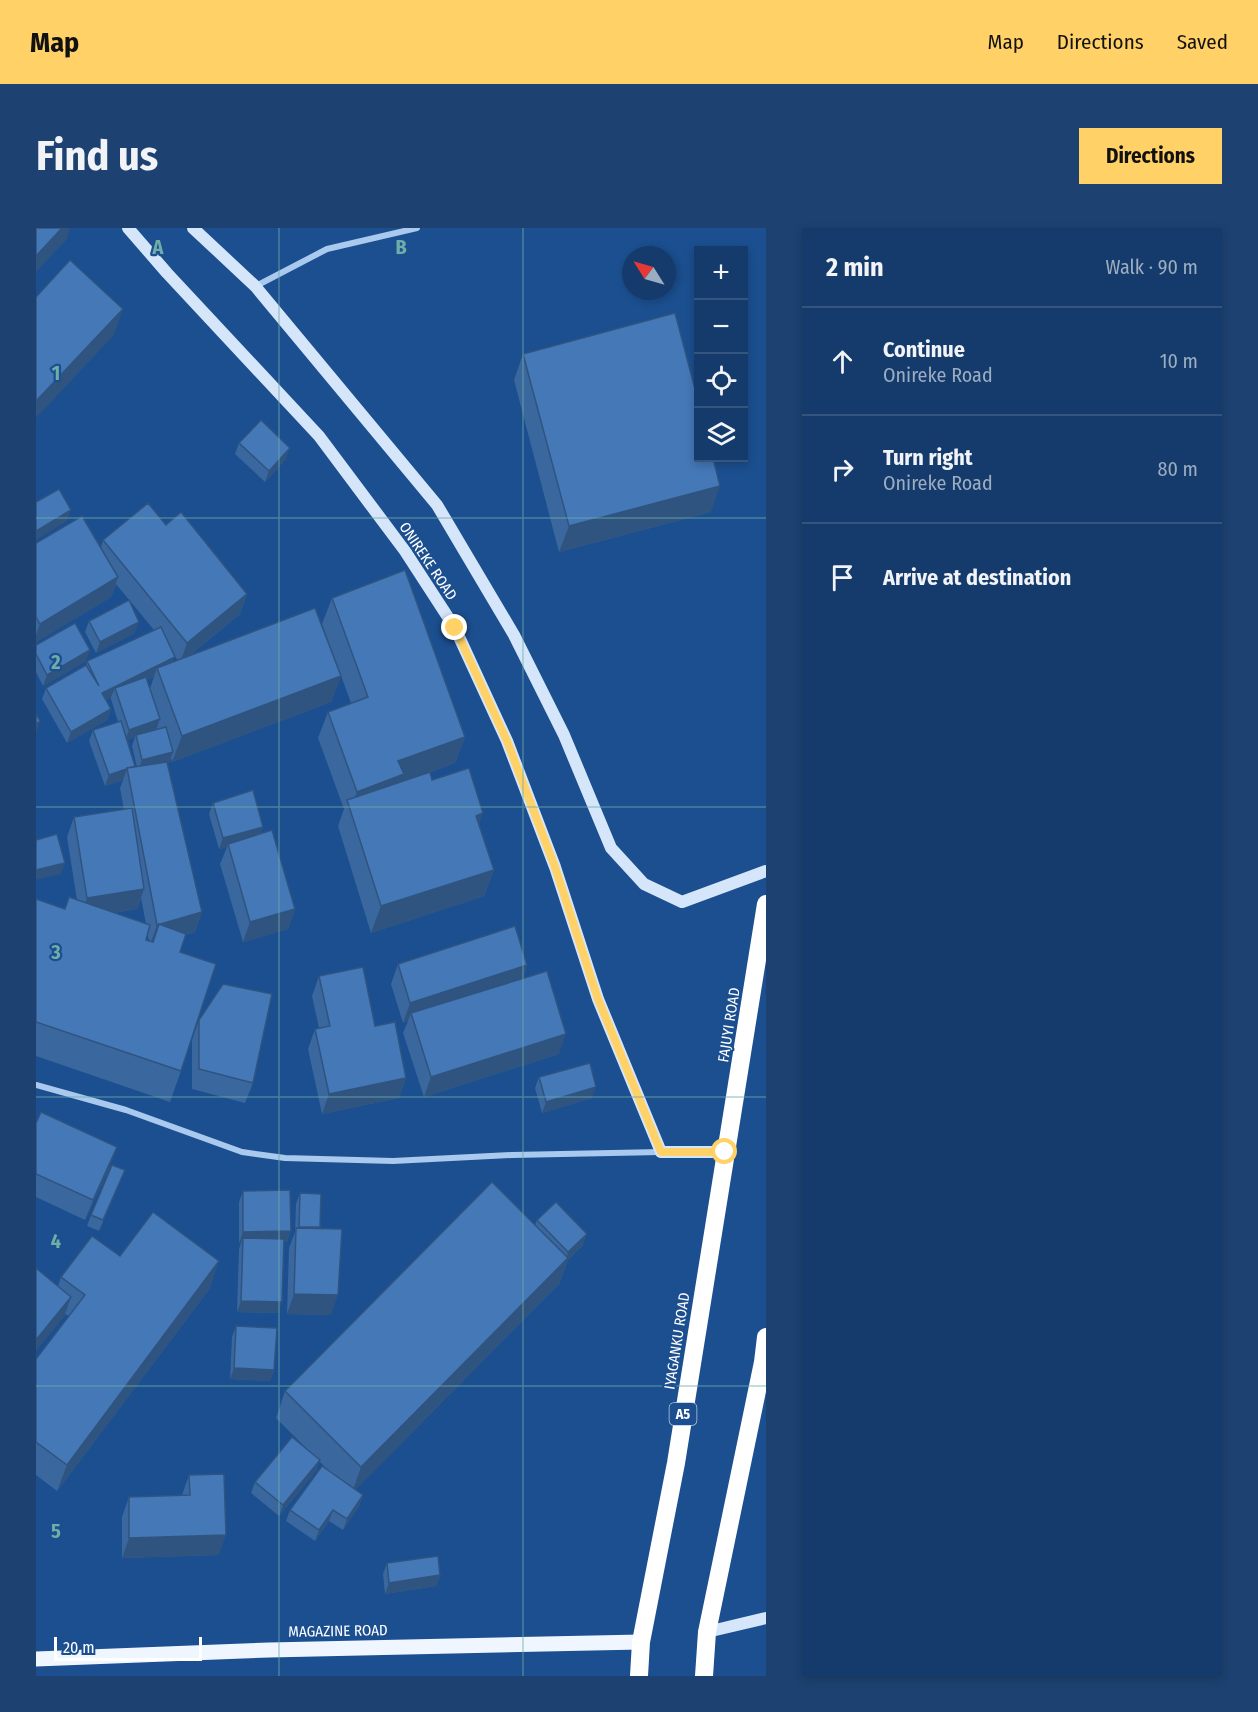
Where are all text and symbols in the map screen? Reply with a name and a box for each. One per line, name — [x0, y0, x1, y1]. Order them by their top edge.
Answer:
text: Map — [30, 26, 79, 59]
text: Map — [987, 29, 1024, 55]
text: Directions — [1057, 29, 1144, 55]
text: Saved — [1177, 29, 1228, 55]
button: Directions — [1079, 128, 1222, 184]
text: Find us — [36, 131, 158, 181]
text: A — [152, 235, 165, 259]
text: B — [395, 235, 407, 259]
north arrow — [622, 246, 676, 300]
map controls — [694, 246, 748, 462]
button: + — [694, 246, 748, 300]
text: 2 min — [826, 252, 884, 283]
text: Walk · 90 m — [1106, 255, 1198, 279]
button: − — [694, 300, 748, 354]
text: Continue — [883, 336, 965, 363]
icon: ahead — [826, 345, 859, 378]
text: 10 m — [1160, 349, 1198, 373]
button: locate — [694, 354, 748, 408]
text: 1 — [52, 361, 60, 385]
text: Onireke Road — [883, 363, 993, 387]
button: layers — [694, 408, 748, 462]
text: Turn right — [883, 444, 972, 471]
icon: right — [826, 453, 859, 486]
text: 80 m — [1158, 457, 1198, 481]
text: Onireke Road — [883, 471, 993, 495]
street label: ONIREKE ROAD — [395, 519, 461, 603]
icon: arrive — [826, 561, 859, 594]
text: Arrive at destination — [883, 564, 1071, 591]
route end — [441, 614, 467, 640]
text: 2 — [50, 650, 61, 674]
text: 3 — [50, 940, 61, 964]
street label: FAJUYI ROAD — [714, 986, 744, 1064]
route start — [711, 1138, 737, 1164]
text: 4 — [51, 1229, 61, 1253]
street label: IYAGANKU ROAD — [660, 1291, 694, 1391]
road number: A5 — [670, 1403, 696, 1425]
text: 5 — [51, 1519, 61, 1543]
street label: MAGAZINE ROAD — [288, 1621, 388, 1641]
scale bar — [54, 1634, 202, 1662]
text: 20 m — [63, 1638, 94, 1657]

